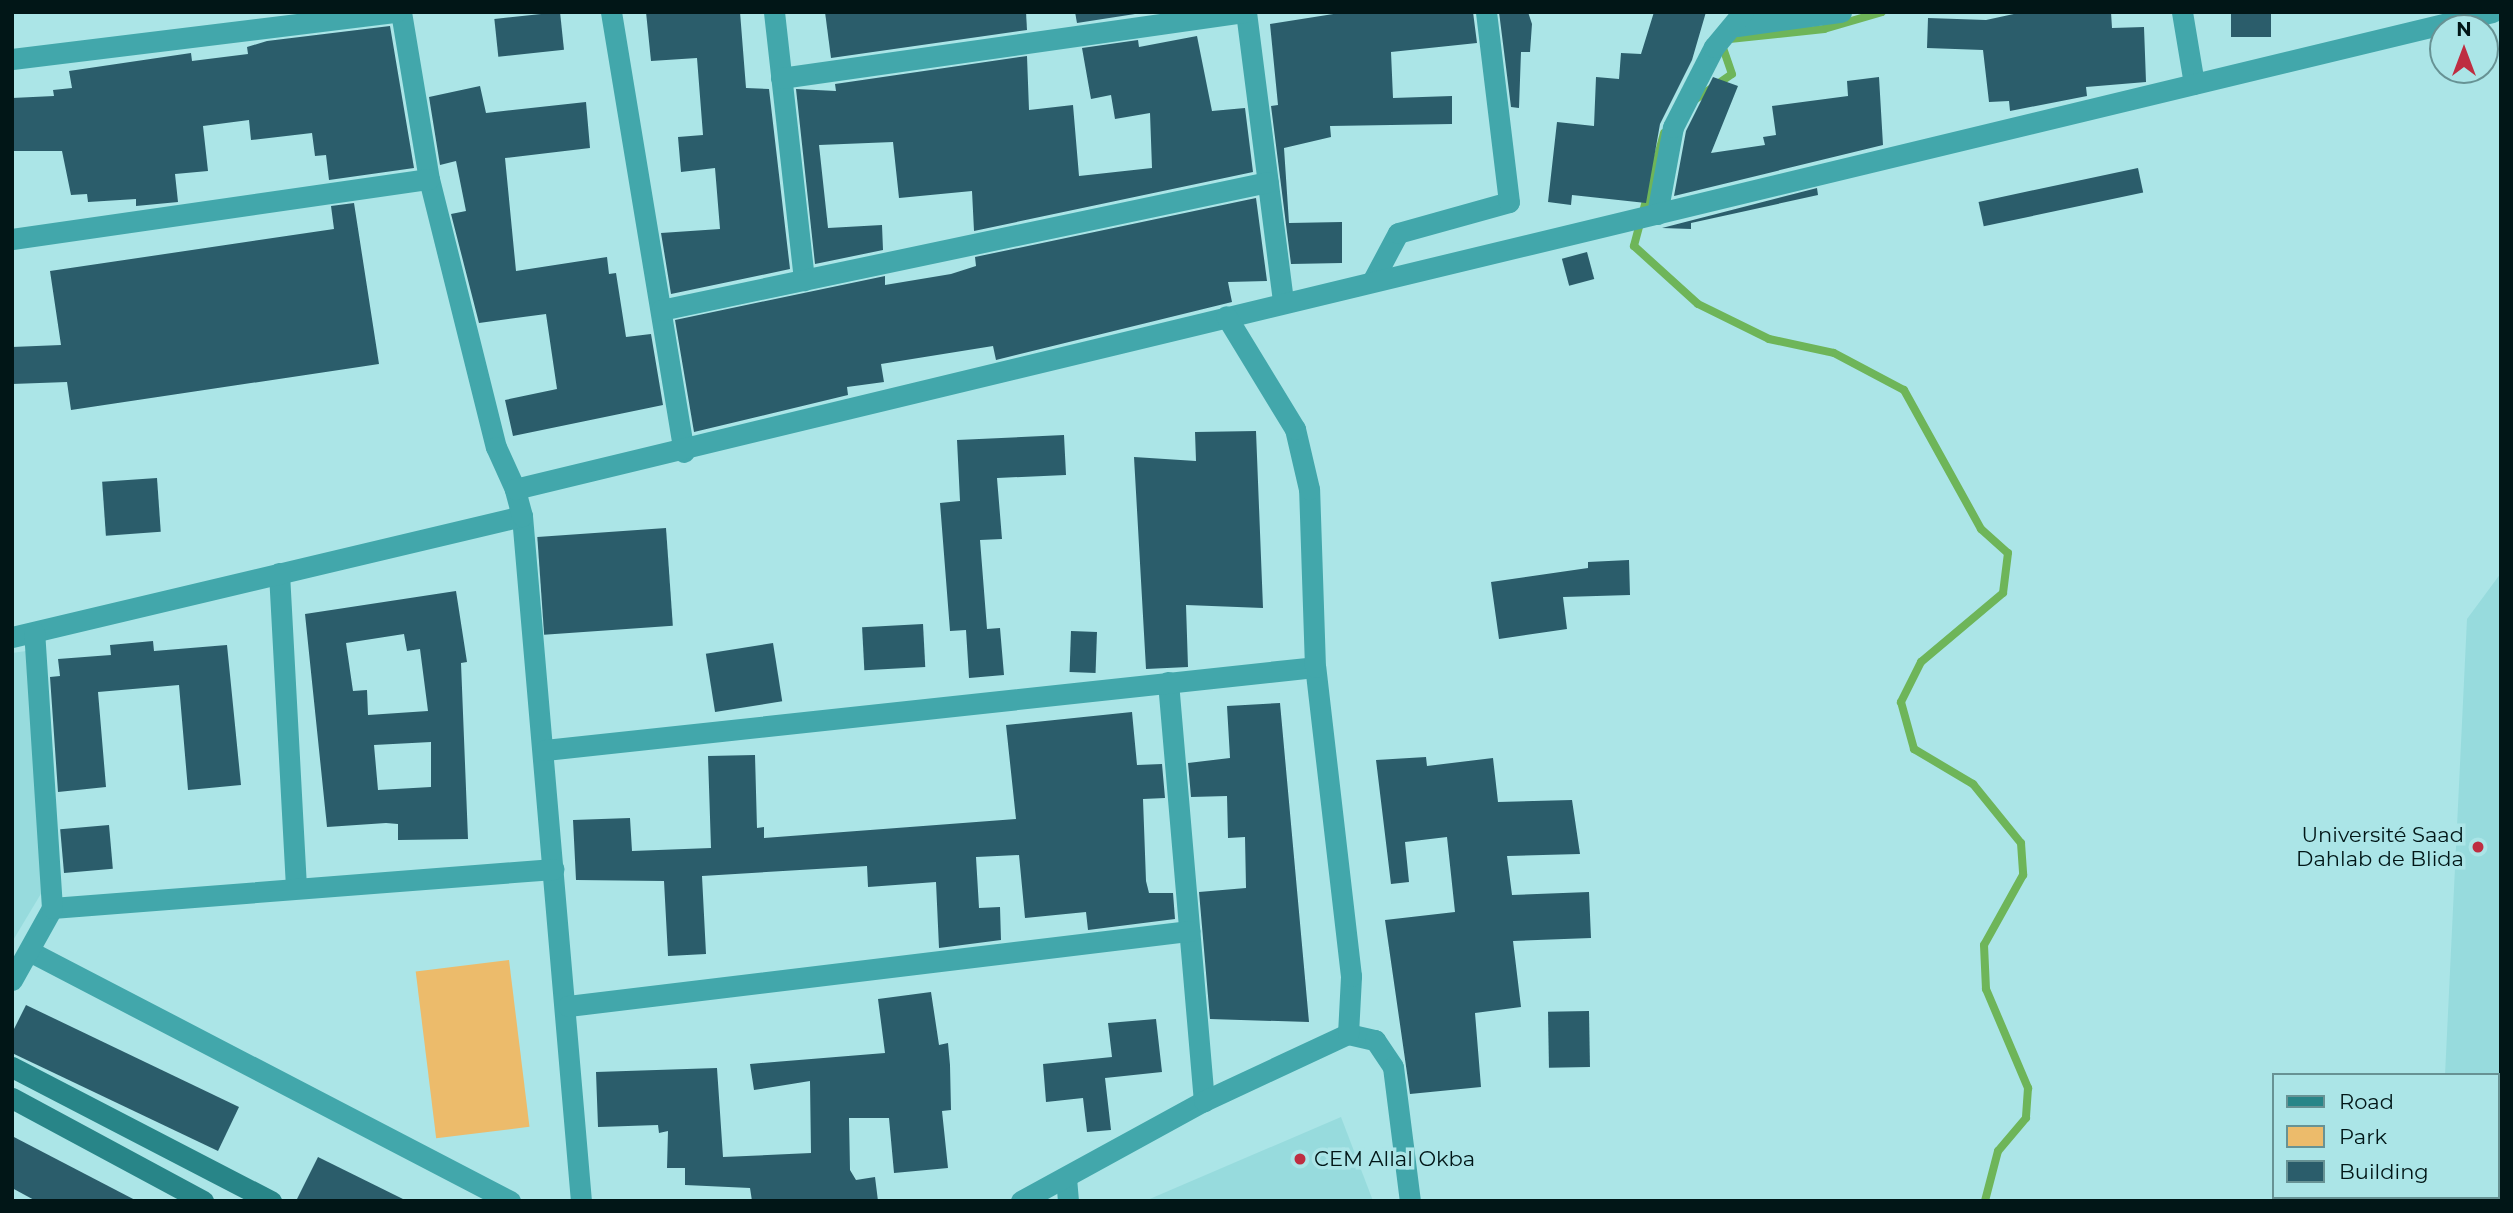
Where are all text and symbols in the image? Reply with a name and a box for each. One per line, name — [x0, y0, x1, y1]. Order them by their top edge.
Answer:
north arrow — [2429, 14, 2499, 84]
text: N — [2456, 18, 2472, 41]
place label: Université Saad Dahlab de Blida — [2296, 822, 2464, 872]
marker: Université Saad Dahlab de Blida — [2470, 839, 2486, 855]
legend — [2272, 1073, 2499, 1199]
text: Road — [2339, 1089, 2394, 1114]
text: Park — [2339, 1124, 2387, 1149]
place label: CEM Allal Okba — [1314, 1146, 1475, 1172]
marker: CEM Allal Okba — [1292, 1151, 1308, 1167]
text: Building — [2339, 1159, 2429, 1184]

